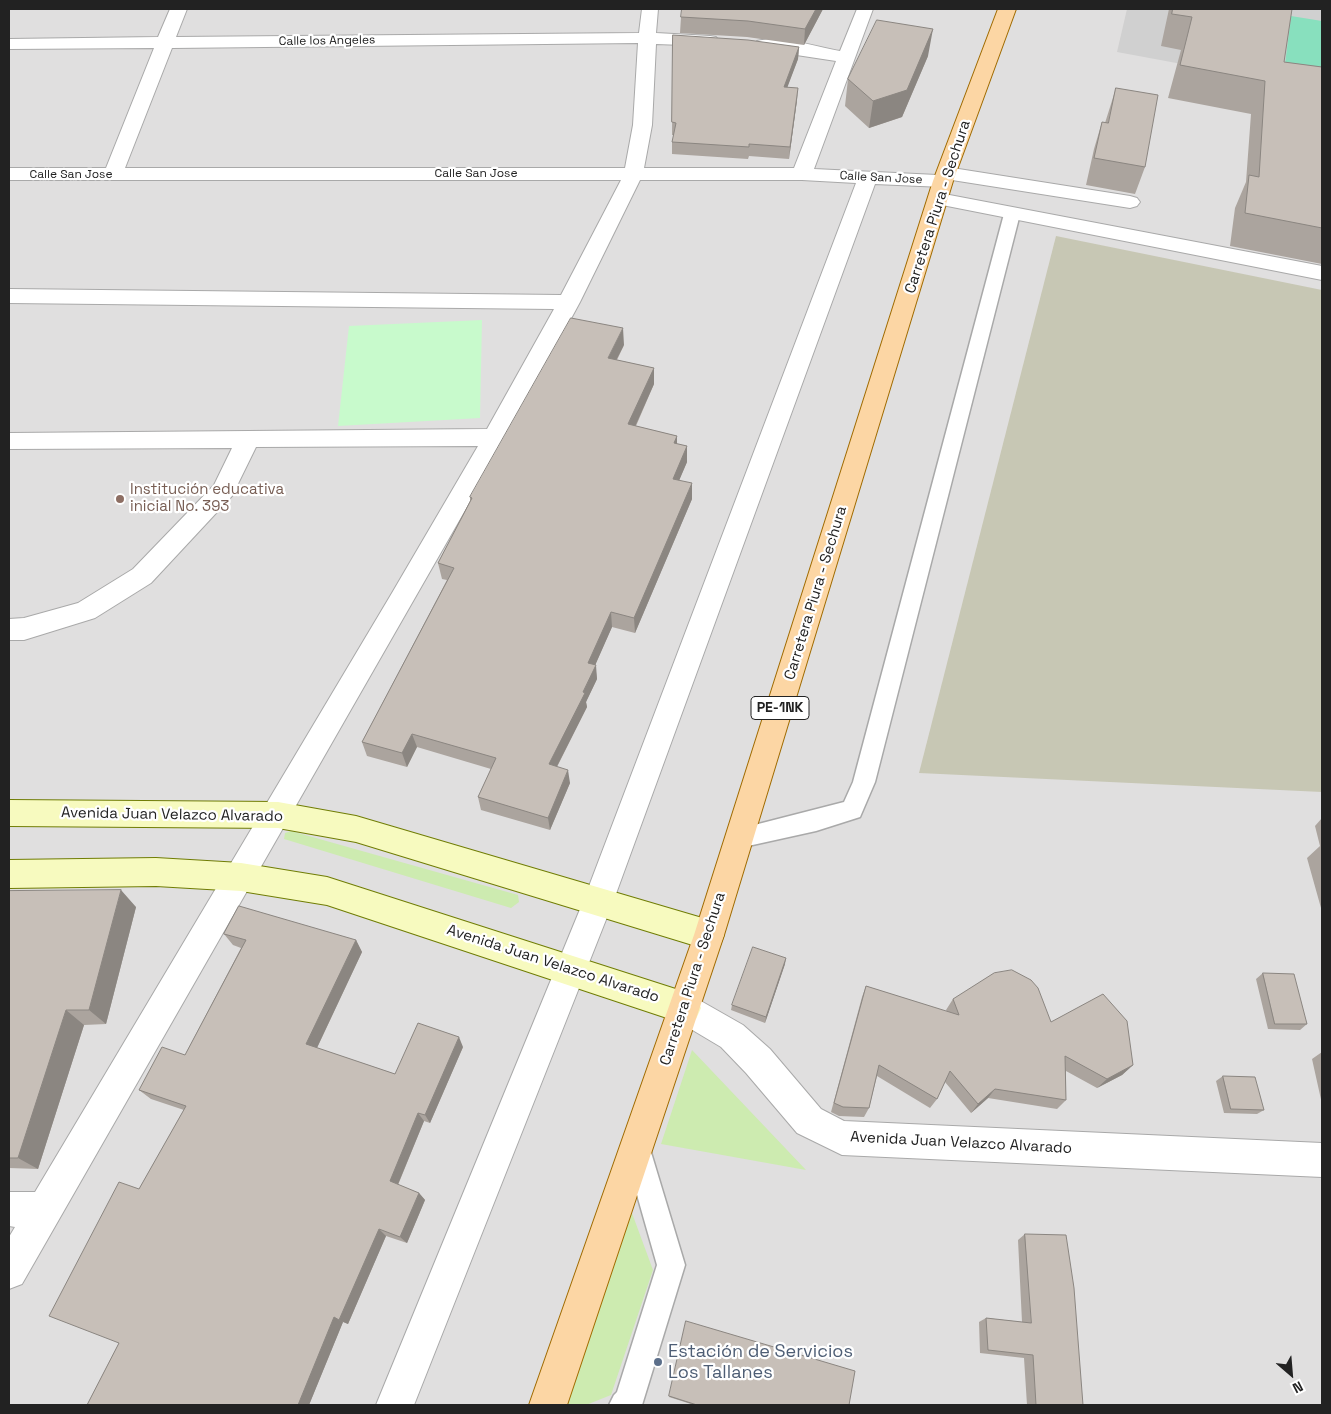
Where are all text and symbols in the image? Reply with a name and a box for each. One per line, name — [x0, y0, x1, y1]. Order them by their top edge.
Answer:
street label: Calle los Angeles — [279, 33, 375, 49]
street label: Carretera Piura - Sechura — [901, 118, 975, 296]
street label: Calle San Jose — [434, 167, 518, 181]
street label: Calle San Jose — [29, 168, 113, 182]
street label: Calle San Jose — [839, 169, 923, 187]
place label: Institución educativa inicial No. 393 — [130, 481, 284, 516]
marker: Institución educativa inicial No. 393 — [114, 493, 126, 505]
street label: Carretera Piura - Sechura — [781, 504, 851, 682]
road number: PE-1NK — [751, 696, 809, 720]
street label: Avenida Juan Velazco Alvarado — [61, 804, 283, 826]
street label: Carretera Piura - Sechura — [656, 890, 730, 1068]
street label: Avenida Juan Velazco Alvarado — [445, 921, 661, 1007]
street label: Avenida Juan Velazco Alvarado — [850, 1128, 1072, 1158]
place label: Estación de Servicios Los Tallanes — [668, 1341, 853, 1384]
north arrow — [1266, 1349, 1316, 1399]
marker: Estación de Servicios Los Tallanes — [652, 1356, 664, 1368]
text: N — [1290, 1377, 1306, 1398]

